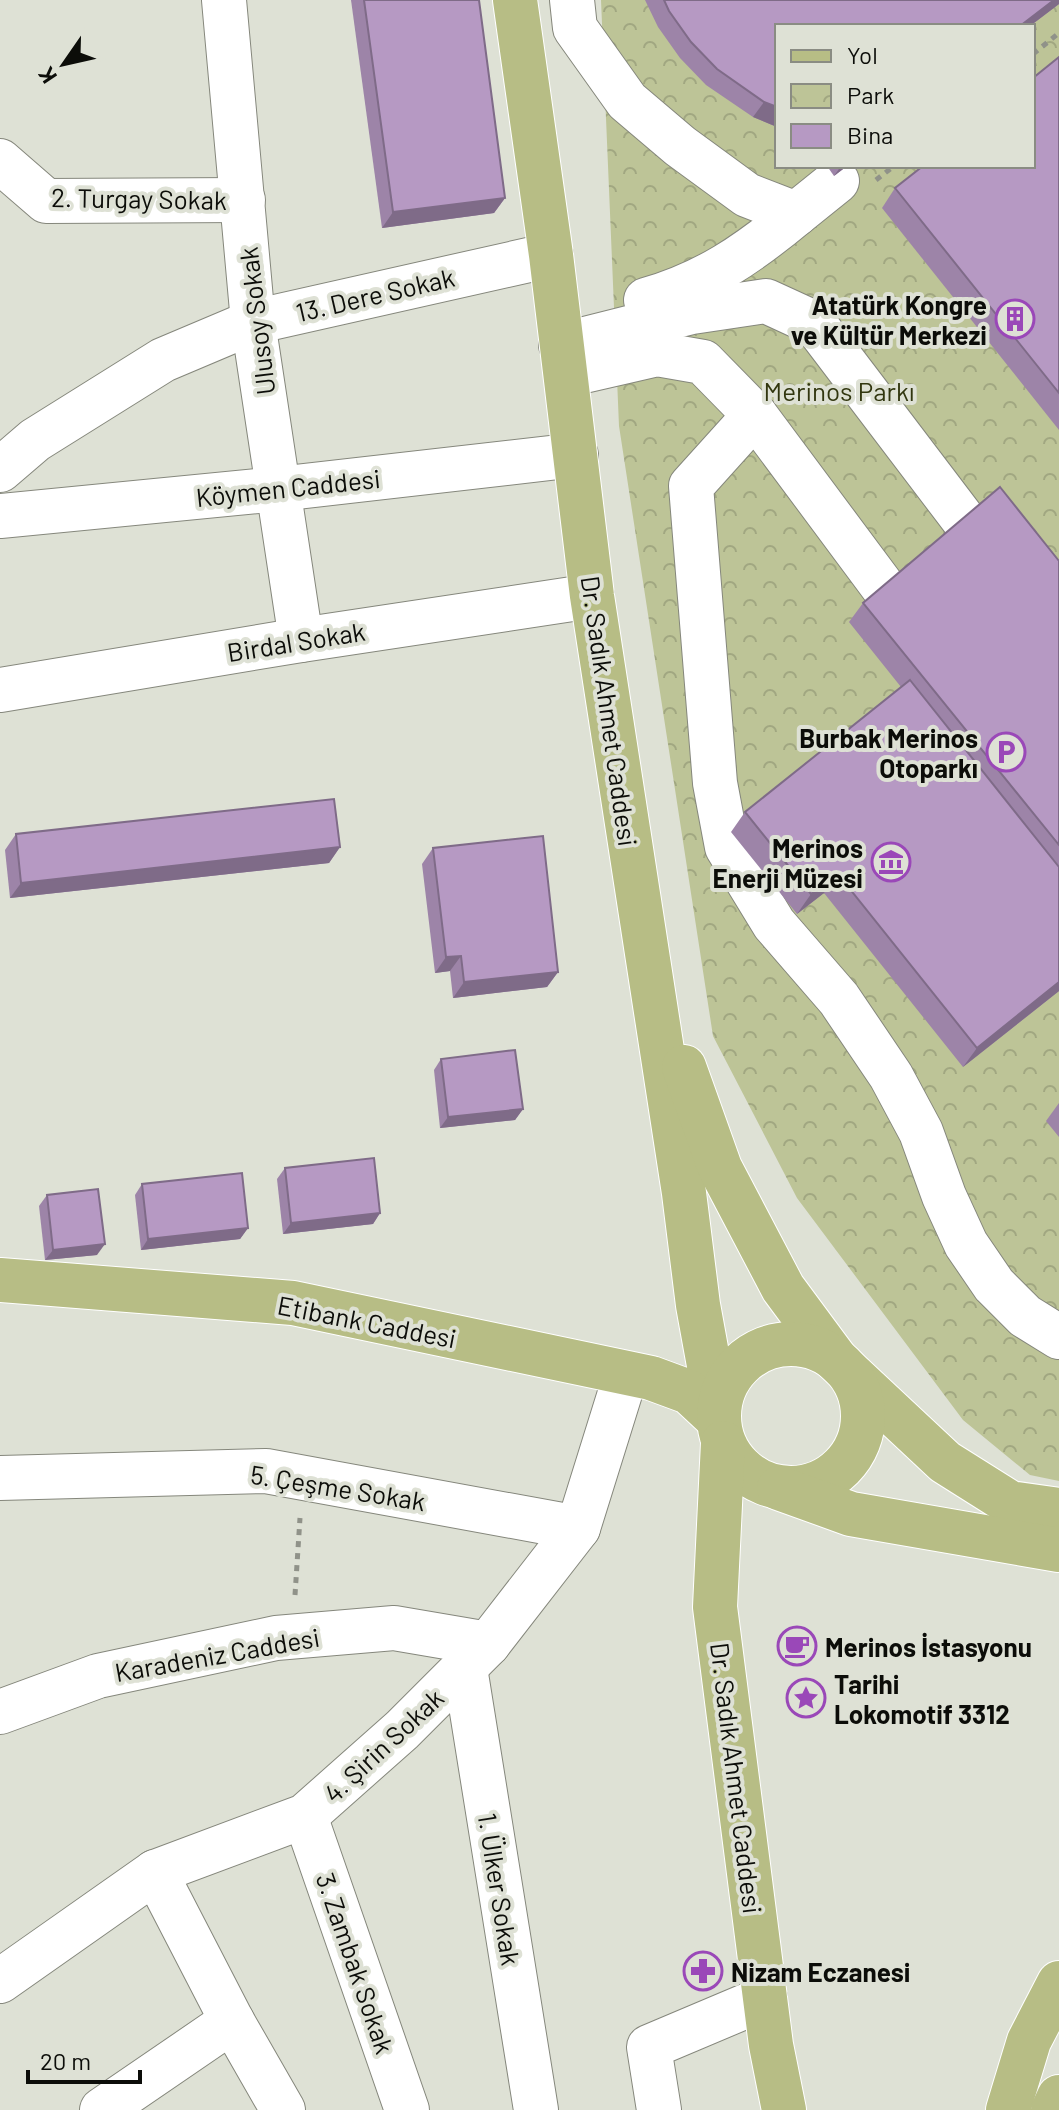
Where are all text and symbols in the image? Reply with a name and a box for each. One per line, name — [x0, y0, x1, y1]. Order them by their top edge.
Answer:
north arrow — [24, 24, 104, 104]
legend — [775, 24, 1035, 168]
text: Yol — [847, 40, 878, 69]
text: K — [32, 63, 61, 89]
text: Park — [847, 80, 894, 109]
text: Bina — [847, 120, 893, 149]
street label: 2. Turgay Sokak — [51, 181, 227, 215]
street label: Ulusoy Sokak — [232, 245, 280, 397]
street label: 13. Dere Sokak — [293, 261, 457, 327]
place label: Atatürk Kongre ve Kültür Merkezi — [791, 289, 987, 350]
building icon: Atatürk Kongre ve Kültür Merkezi — [994, 298, 1036, 340]
park label: Merinos Parkı — [764, 375, 914, 406]
street label: Köymen Caddesi — [194, 462, 382, 512]
street label: Dr. Sadık Ahmet Caddesi — [576, 574, 644, 848]
street label: Birdal Sokak — [225, 615, 367, 667]
place label: Burbak Merinos Otoparkı — [799, 722, 978, 783]
parking icon: Burbak Merinos Otoparkı — [985, 731, 1027, 773]
place label: Merinos Enerji Müzesi — [713, 832, 863, 893]
museum icon: Merinos Enerji Müzesi — [870, 841, 912, 883]
street label: Etibank Caddesi — [275, 1288, 459, 1354]
street label: 5. Çeşme Sokak — [248, 1458, 428, 1516]
street label: Karadeniz Caddesi — [112, 1621, 322, 1687]
cafe icon: Merinos İstasyonu — [776, 1625, 818, 1667]
place label: Merinos İstasyonu — [825, 1631, 1032, 1662]
street label: Dr. Sadık Ahmet Caddesi — [705, 1641, 769, 1915]
place label: Tarihi Lokomotif 3312 — [834, 1668, 1010, 1729]
place icon: Tarihi Lokomotif 3312 — [785, 1677, 827, 1719]
street label: 4. Şirin Sokak — [317, 1682, 449, 1808]
street label: 1. Ülker Sokak — [473, 1811, 527, 1967]
street label: 3. Zambak Sokak — [311, 1869, 401, 2057]
pharmacy icon: Nizam Eczanesi — [682, 1950, 724, 1992]
place label: Nizam Eczanesi — [731, 1956, 910, 1987]
scale bar — [28, 2034, 140, 2084]
text: 20 m — [40, 2046, 91, 2075]

